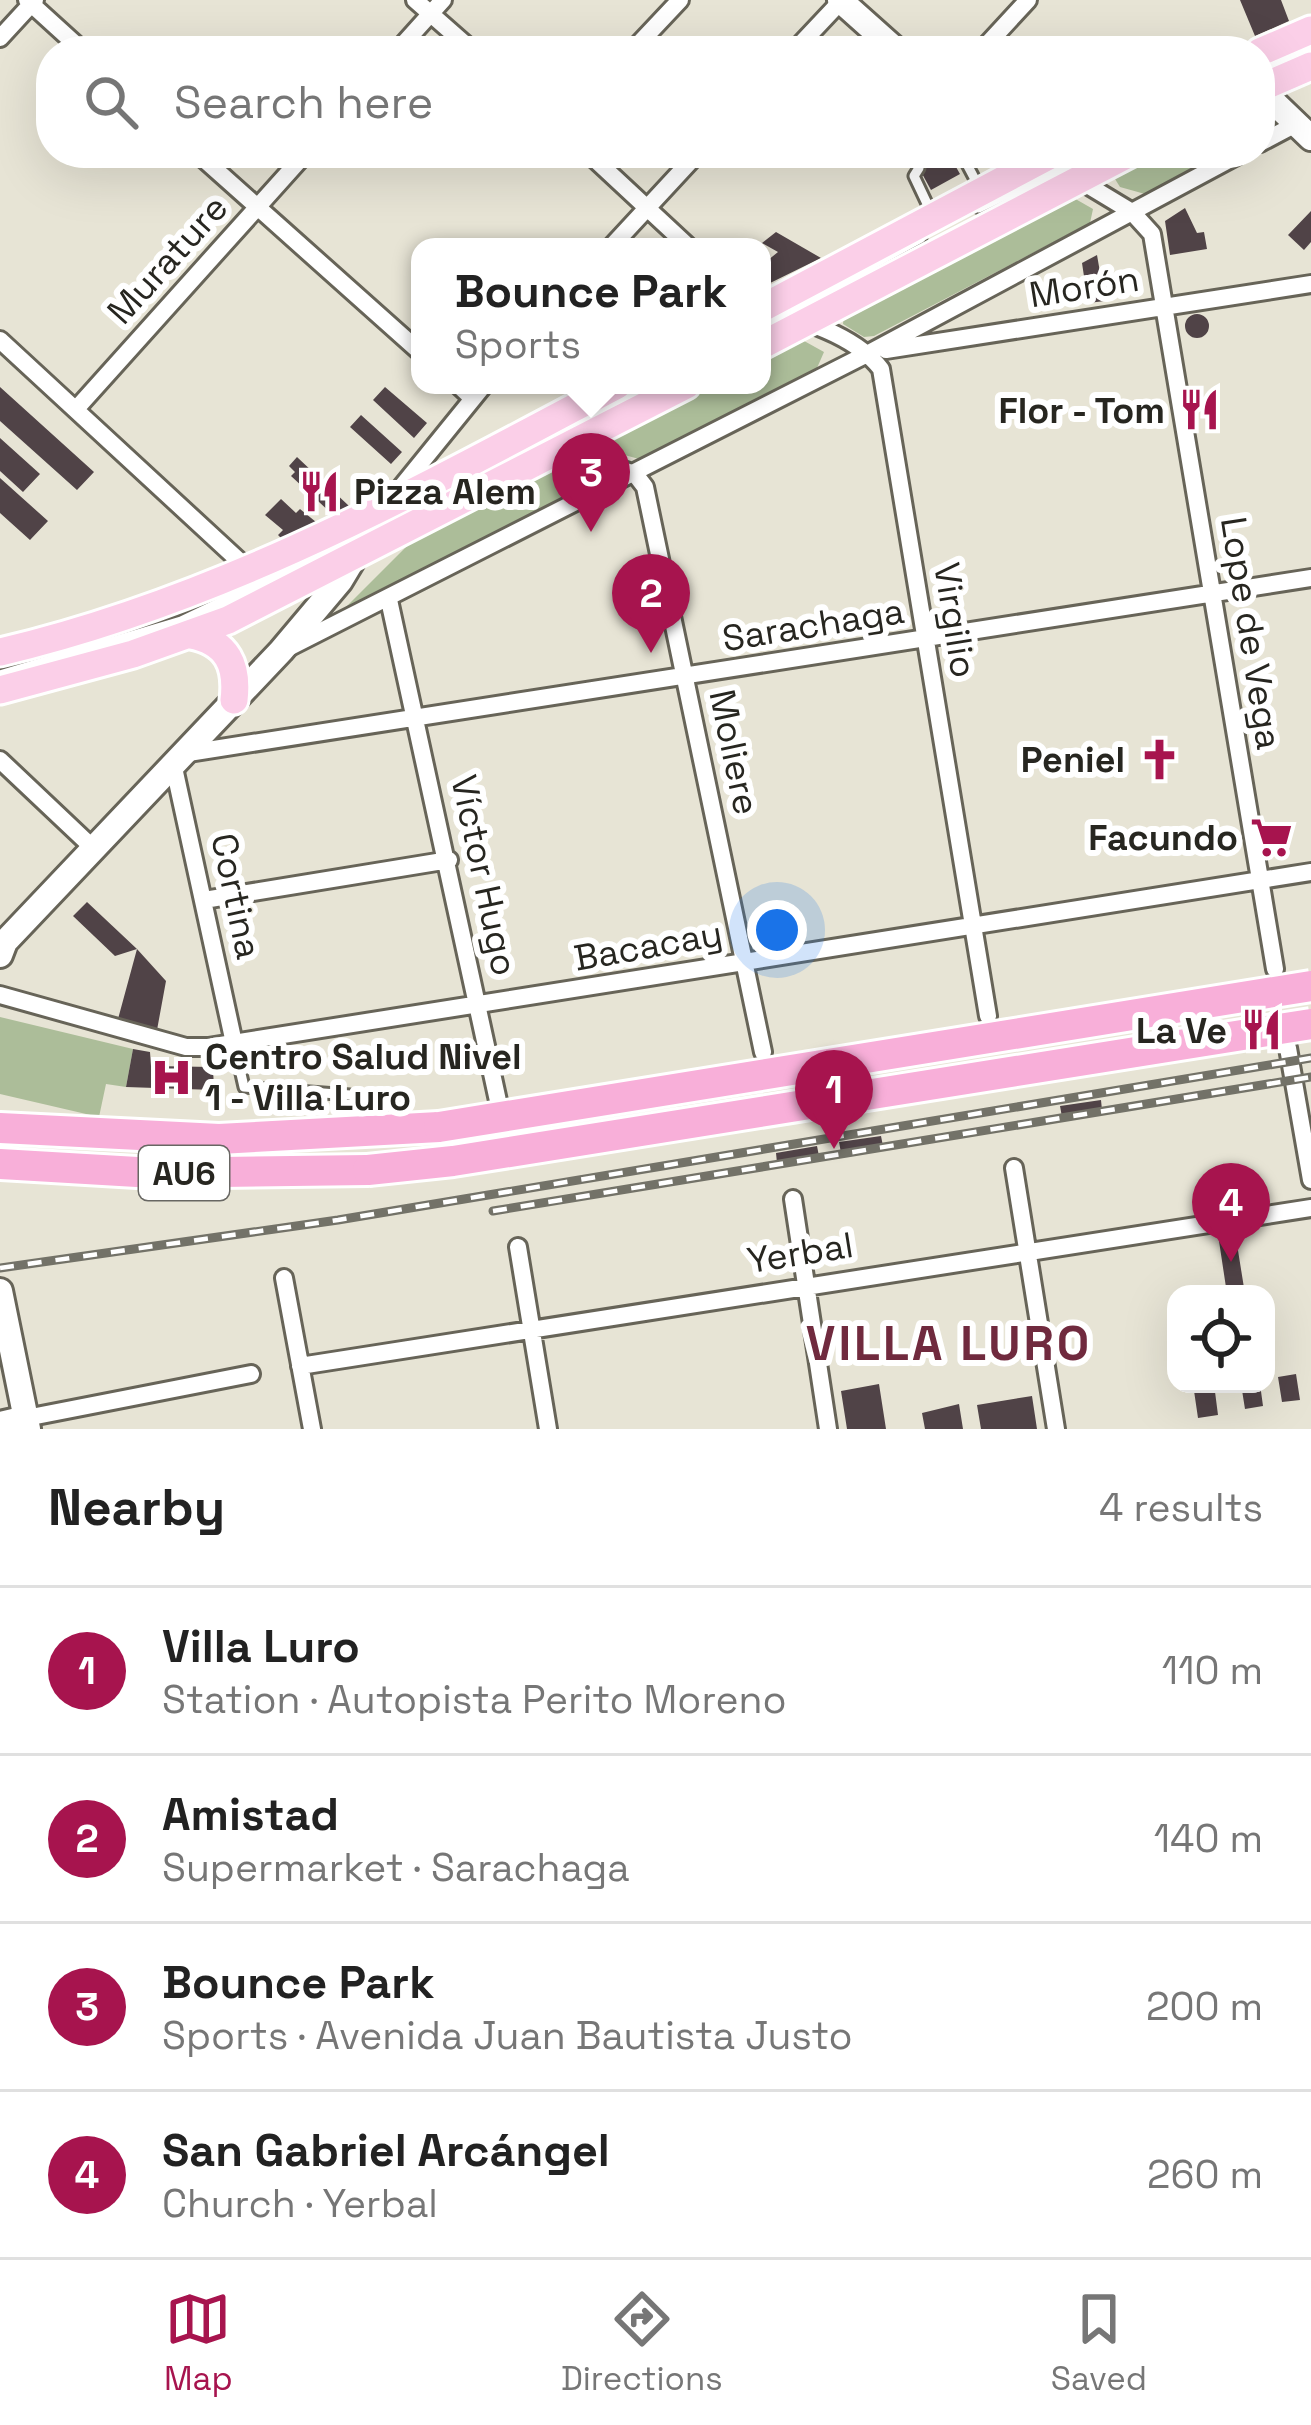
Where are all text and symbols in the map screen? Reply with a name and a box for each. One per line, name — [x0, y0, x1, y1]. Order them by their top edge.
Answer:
search box — [36, 36, 1275, 168]
icon: search — [78, 69, 144, 135]
text: Search here — [174, 74, 433, 131]
street label: Murature — [98, 185, 238, 334]
popup — [411, 238, 771, 394]
street label: Morón — [1026, 256, 1142, 318]
text: Bounce Park — [455, 263, 727, 320]
text: Sports — [455, 320, 581, 369]
restaurant icon: Flor - Tom — [1176, 387, 1222, 433]
place label: Flor - Tom — [998, 388, 1165, 434]
pin: 3 — [552, 433, 630, 532]
restaurant icon: Pizza Alem — [297, 468, 343, 514]
place label: Pizza Alem — [354, 469, 536, 515]
street label: Lope de Vega — [1210, 514, 1292, 753]
pin: 2 — [612, 554, 690, 653]
street label: Virgilio — [923, 559, 987, 681]
street label: Sarachaga — [719, 588, 907, 662]
street label: Moliere — [698, 686, 770, 819]
church icon: Peniel — [1136, 736, 1182, 782]
place label: Peniel — [1021, 737, 1125, 783]
street label: Víctor Hugo — [440, 771, 528, 980]
supermarket icon: Facundo — [1249, 814, 1295, 860]
place label: Facundo — [1088, 815, 1238, 861]
street label: Cortina — [200, 829, 272, 963]
your location — [747, 900, 807, 960]
street label: Bacacay — [571, 910, 726, 982]
restaurant icon: La Ve — [1238, 1007, 1284, 1053]
place label: La Ve — [1136, 1008, 1227, 1054]
place label: Centro Salud Nivel 1 - Villa Luro — [205, 1034, 522, 1121]
pin: 1 — [795, 1050, 873, 1149]
hospital icon: Centro Salud Nivel 1 - Villa Luro — [148, 1054, 194, 1100]
road number: AU6 — [139, 1146, 229, 1200]
pin: 4 — [1192, 1163, 1270, 1262]
street label: Yerbal — [744, 1222, 856, 1284]
map controls — [1167, 1285, 1275, 1393]
button: locate — [1167, 1285, 1275, 1393]
district label: VILLA LURO — [806, 1313, 1092, 1374]
text: Nearby — [48, 1475, 225, 1540]
text: 4 results — [1099, 1483, 1263, 1532]
text: Villa Luro — [162, 1618, 360, 1675]
text: 1 — [78, 1646, 96, 1695]
text: 110 m — [1162, 1646, 1263, 1695]
text: Station · Autopista Perito Moreno — [162, 1675, 787, 1724]
text: Amistad — [162, 1786, 339, 1843]
text: 2 — [75, 1814, 99, 1863]
text: 140 m — [1154, 1814, 1263, 1863]
text: Supermarket · Sarachaga — [162, 1843, 630, 1892]
text: Bounce Park — [162, 1954, 435, 2011]
text: 3 — [75, 1982, 99, 2031]
text: 200 m — [1146, 1982, 1263, 2031]
text: Sports · Avenida Juan Bautista Justo — [162, 2011, 853, 2060]
text: San Gabriel Arcángel — [162, 2122, 610, 2179]
text: 4 — [75, 2150, 99, 2199]
text: 260 m — [1147, 2150, 1263, 2199]
text: Church · Yerbal — [162, 2179, 438, 2228]
tab: Map — [164, 2286, 233, 2400]
tab: Directions — [561, 2286, 723, 2400]
tab: Saved — [1051, 2286, 1147, 2400]

